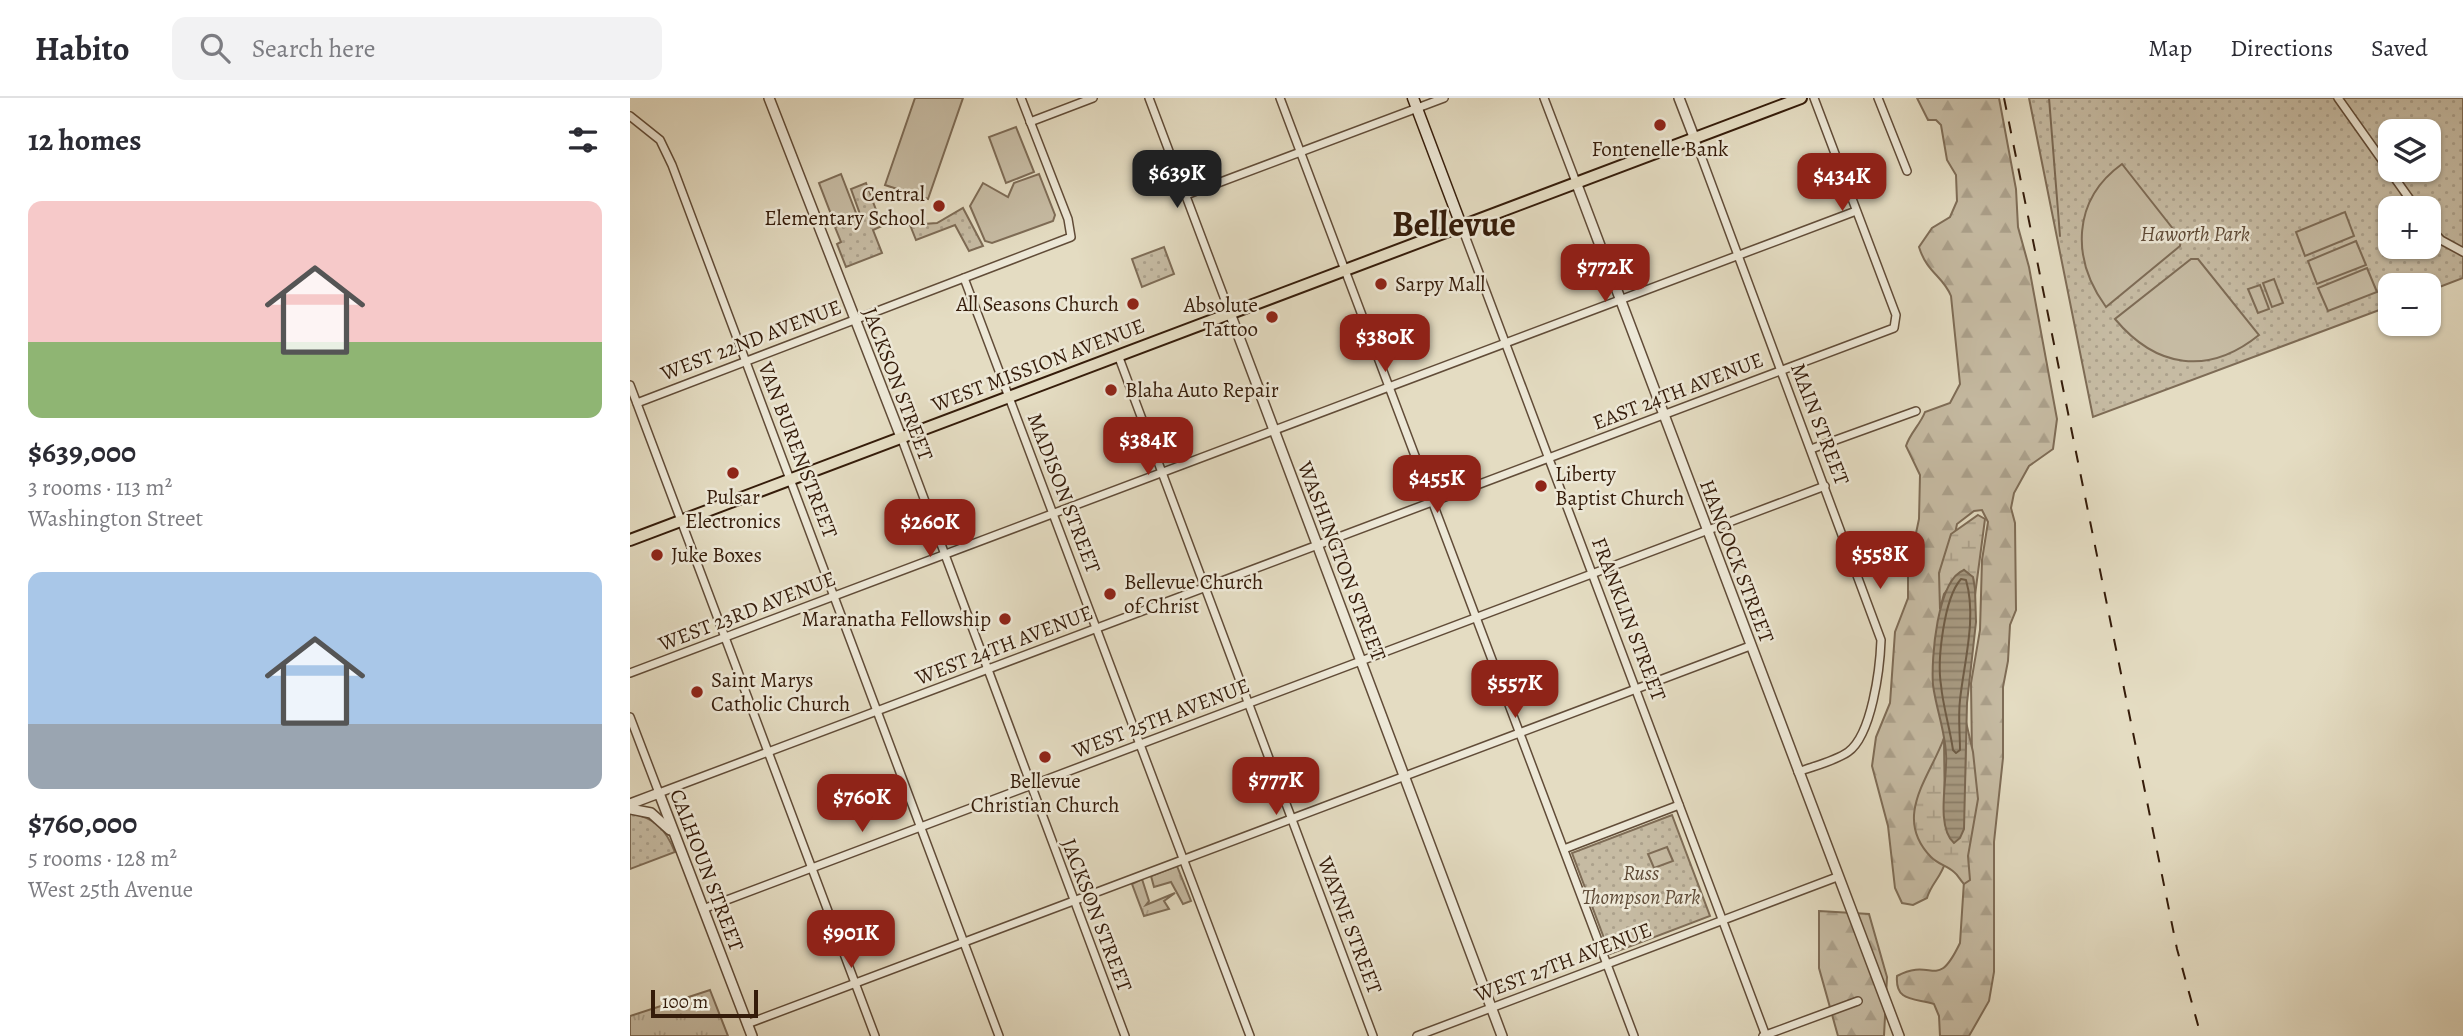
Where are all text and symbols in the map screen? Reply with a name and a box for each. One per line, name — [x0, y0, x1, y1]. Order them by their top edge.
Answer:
search box — [172, 17, 662, 80]
text: Habito — [35, 26, 130, 71]
icon: search — [196, 29, 234, 67]
text: Search here — [252, 31, 375, 66]
text: Map — [2148, 32, 2192, 64]
text: Directions — [2230, 32, 2333, 64]
text: Saved — [2371, 32, 2428, 64]
marker: Fontenelle Bank — [1652, 117, 1668, 133]
map controls — [2378, 119, 2441, 336]
button: layers — [2378, 119, 2441, 182]
text: 12 homes — [28, 120, 141, 160]
icon: filters — [564, 121, 602, 159]
place label: Fontenelle Bank — [1591, 135, 1729, 163]
pin: $639K — [1128, 150, 1226, 210]
pin: $434K — [1793, 153, 1891, 213]
text: $639K — [1148, 157, 1206, 188]
text: $434K — [1813, 160, 1871, 191]
place label: Central Elementary School — [764, 180, 925, 232]
button: + — [2378, 196, 2441, 259]
marker: Central Elementary School — [931, 198, 947, 214]
district label: Bellevue — [1392, 200, 1516, 248]
park label: Haworth Park — [2140, 220, 2250, 248]
pin: $772K — [1556, 244, 1654, 304]
icon: home — [252, 247, 378, 373]
text: $772K — [1577, 251, 1633, 282]
place label: Sarpy Mall — [1395, 270, 1485, 298]
button: − — [2378, 273, 2441, 336]
marker: Sarpy Mall — [1373, 276, 1389, 292]
place label: All Seasons Church — [955, 290, 1119, 318]
place label: Absolute Tattoo — [1183, 291, 1258, 343]
street label: WEST 22ND AVENUE — [656, 293, 845, 388]
marker: All Seasons Church — [1125, 296, 1141, 312]
street label: JACKSON STREET — [856, 304, 940, 465]
marker: Absolute Tattoo — [1264, 309, 1280, 325]
street label: WEST MISSION AVENUE — [926, 311, 1149, 419]
pin: $380K — [1336, 314, 1434, 374]
text: $380K — [1356, 321, 1414, 352]
street label: EAST 24TH AVENUE — [1589, 346, 1767, 436]
street label: VAN BUREN STREET — [751, 357, 845, 543]
street label: MAIN STREET — [1784, 359, 1856, 490]
place label: Blaha Auto Repair — [1125, 376, 1279, 404]
marker: Blaha Auto Repair — [1103, 382, 1119, 398]
street label: MADISON STREET — [1021, 409, 1108, 577]
pin: $384K — [1099, 418, 1197, 477]
text: $384K — [1119, 424, 1177, 455]
text: $639,000 — [28, 432, 136, 472]
street label: WASHINGTON STREET — [1291, 456, 1393, 665]
pin: $455K — [1388, 456, 1486, 515]
place label: Liberty Baptist Church — [1555, 460, 1684, 512]
text: $455K — [1409, 462, 1465, 493]
marker: Pulsar Electronics — [725, 465, 741, 481]
text: 3 rooms · 113 m² — [28, 472, 172, 503]
street label: HANCOCK STREET — [1693, 475, 1781, 647]
marker: Liberty Baptist Church — [1533, 478, 1549, 494]
place label: Pulsar Electronics — [685, 483, 781, 535]
pin: $260K — [881, 500, 979, 559]
text: Washington Street — [28, 503, 203, 534]
text: $260K — [900, 506, 960, 537]
pin: $558K — [1831, 532, 1929, 591]
street label: FRANKLIN STREET — [1585, 533, 1673, 705]
text: $558K — [1852, 538, 1908, 569]
place label: Juke Boxes — [671, 541, 762, 569]
marker: Juke Boxes — [649, 547, 665, 563]
street label: WEST 23RD AVENUE — [653, 564, 840, 658]
place label: Bellevue Church of Christ — [1124, 568, 1263, 620]
marker: Bellevue Church of Christ — [1102, 586, 1118, 602]
street label: WEST 24TH AVENUE — [910, 598, 1097, 692]
place label: Maranatha Fellowship — [802, 605, 991, 633]
marker: Maranatha Fellowship — [997, 611, 1013, 627]
icon: home — [252, 618, 378, 744]
pin: $557K — [1466, 660, 1564, 720]
place label: Saint Marys Catholic Church — [711, 666, 850, 718]
text: $557K — [1487, 667, 1543, 698]
street label: WEST 25TH AVENUE — [1067, 671, 1254, 765]
marker: Saint Marys Catholic Church — [689, 684, 705, 700]
marker: Bellevue Christian Church — [1037, 749, 1053, 765]
pin: $777K — [1227, 758, 1325, 817]
text: $777K — [1248, 764, 1304, 795]
place label: Bellevue Christian Church — [971, 767, 1119, 819]
pin: $760K — [813, 774, 911, 834]
text: $760K — [833, 781, 891, 812]
street label: CALHOUN STREET — [663, 785, 751, 955]
text: $760,000 — [28, 803, 137, 843]
street label: JACKSON STREET — [1055, 835, 1139, 996]
text: 5 rooms · 128 m² — [28, 843, 177, 874]
street label: WAYNE STREET — [1311, 851, 1389, 998]
park label: Russ Thompson Park — [1582, 859, 1700, 911]
text: West 25th Avenue — [28, 874, 193, 905]
pin: $901K — [802, 910, 900, 970]
street label: WEST 27TH AVENUE — [1470, 915, 1655, 1009]
text: $901K — [823, 917, 879, 948]
scale bar — [651, 987, 758, 1019]
text: 100 m — [662, 989, 708, 1015]

